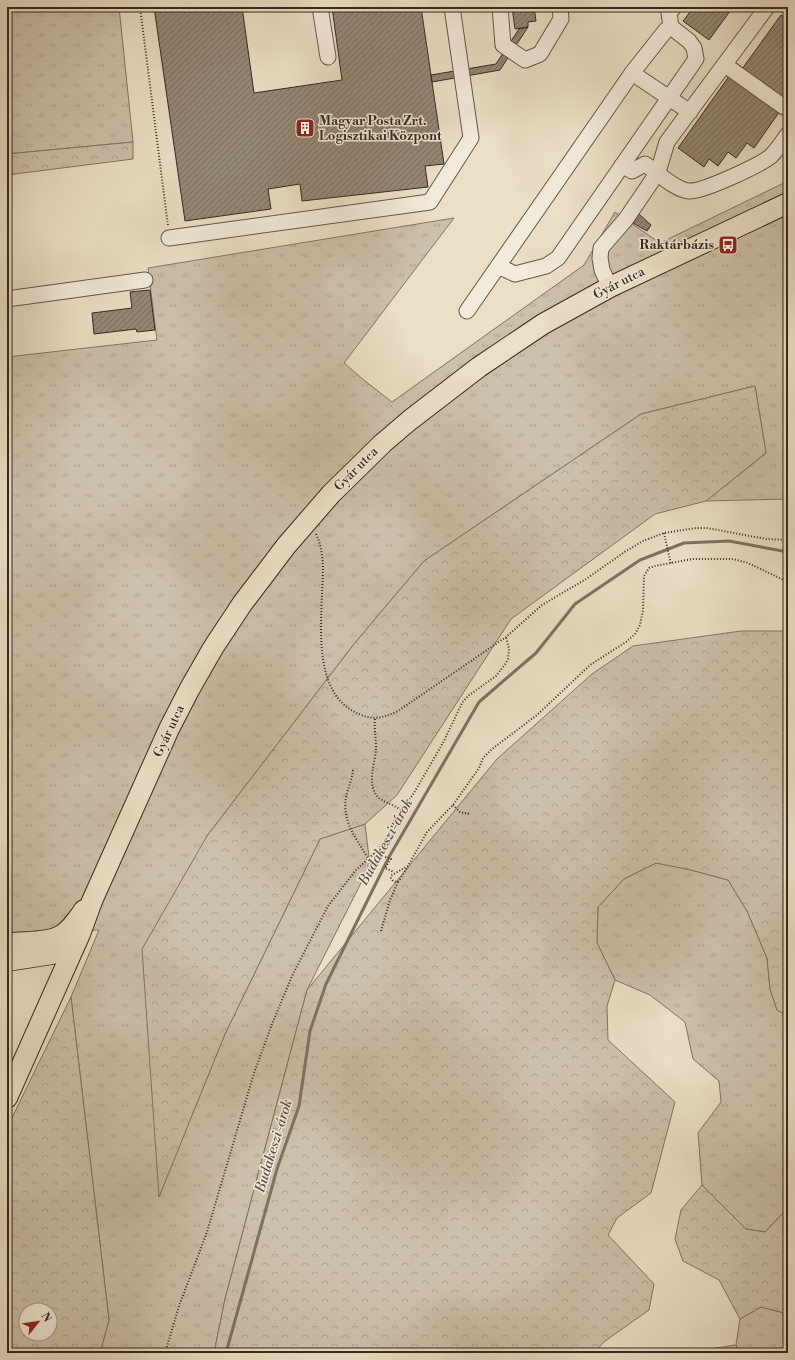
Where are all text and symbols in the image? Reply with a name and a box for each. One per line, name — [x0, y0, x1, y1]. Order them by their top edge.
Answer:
place label: Magyar Posta Zrt. Logisztikai Központ — [319, 113, 442, 144]
building icon: Magyar Posta Zrt. Logisztikai Központ — [294, 117, 316, 139]
bus stop icon: Raktárbázis — [717, 234, 739, 256]
place label: Raktárbázis — [640, 237, 714, 253]
street label: Gyár utca — [591, 263, 648, 303]
street label: Gyár utca — [331, 443, 382, 494]
street label: Gyár utca — [150, 702, 188, 760]
water label: Budakeszi-árok — [354, 795, 417, 889]
water label: Budakeszi-árok — [251, 1097, 297, 1196]
north arrow — [18, 1302, 58, 1342]
text: N — [38, 1310, 54, 1325]

